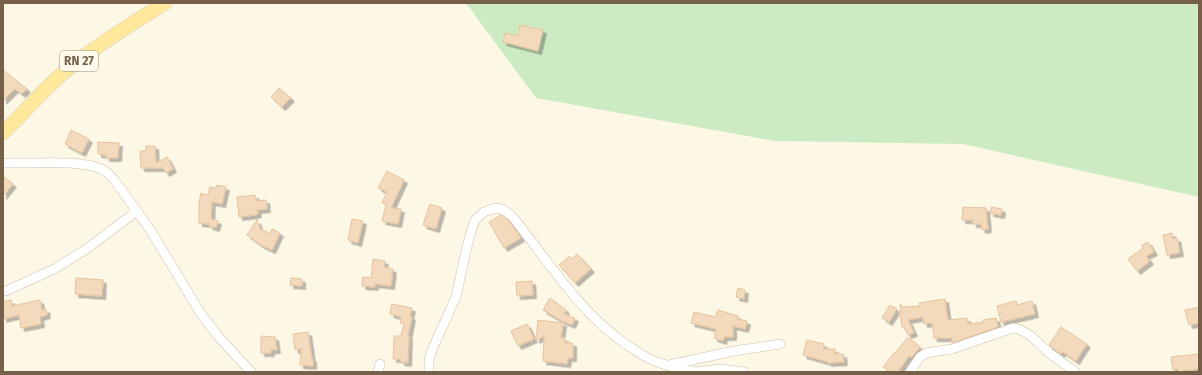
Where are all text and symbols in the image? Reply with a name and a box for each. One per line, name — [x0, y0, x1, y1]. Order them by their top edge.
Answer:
road number: RN 27 — [60, 51, 98, 71]

